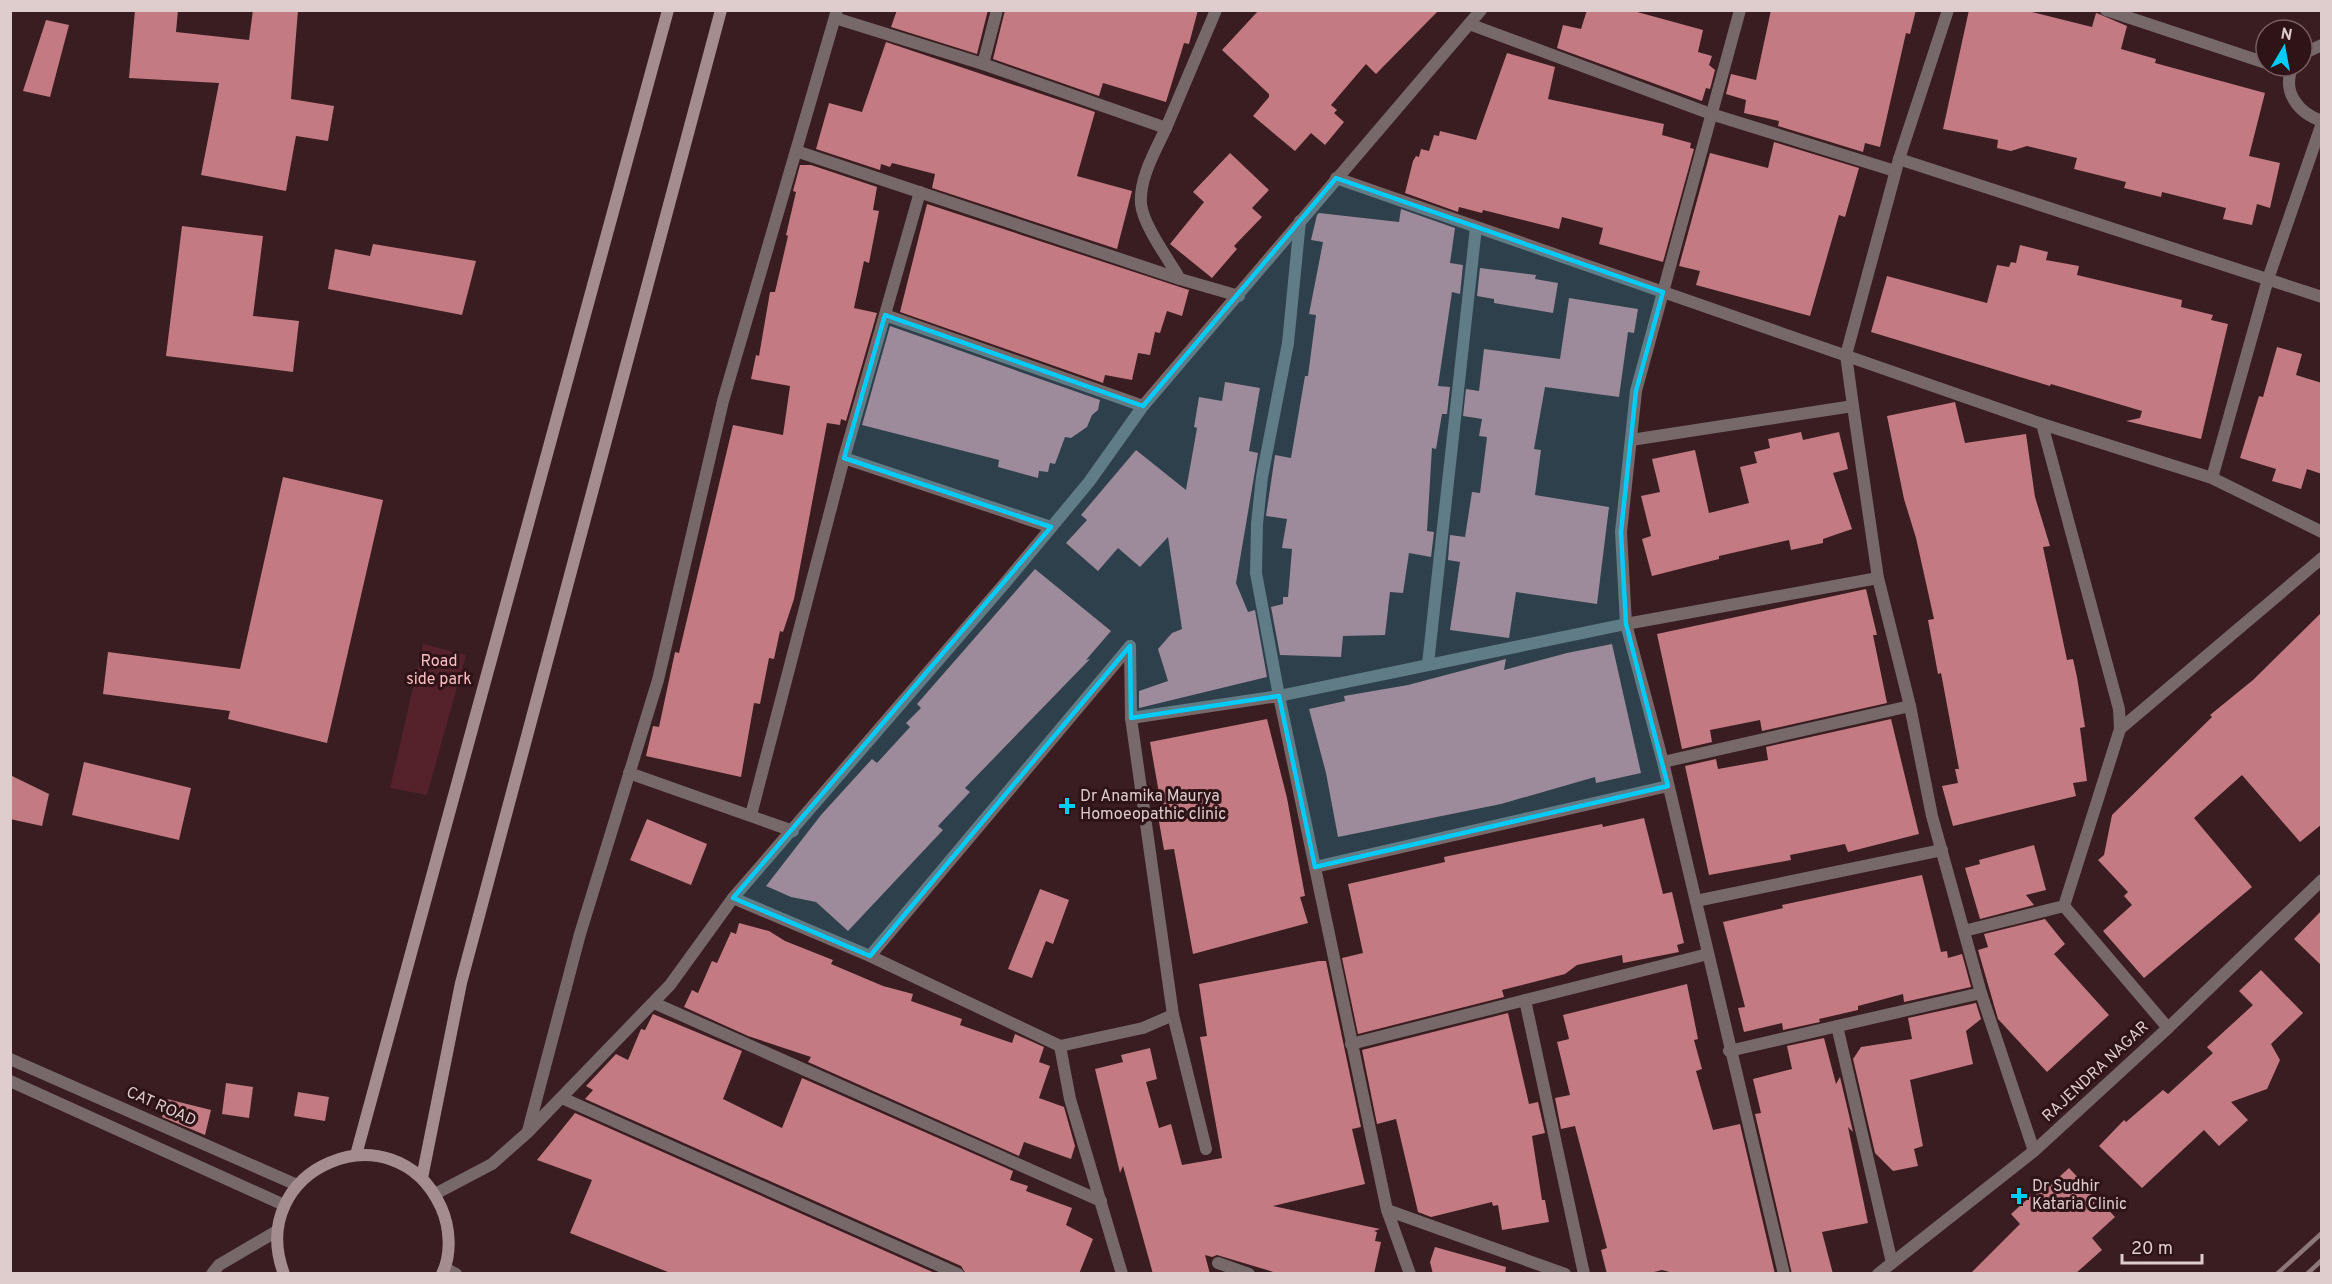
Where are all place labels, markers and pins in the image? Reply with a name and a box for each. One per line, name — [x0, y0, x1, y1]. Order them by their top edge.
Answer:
place label: Dr Anamika Maurya Homoeopathic clinic — [1080, 787, 1226, 825]
marker: Dr Anamika Maurya Homoeopathic clinic — [1058, 797, 1076, 815]
place label: Dr Sudhir Kataria Clinic — [2032, 1177, 2127, 1215]
marker: Dr Sudhir Kataria Clinic — [2010, 1187, 2028, 1205]

